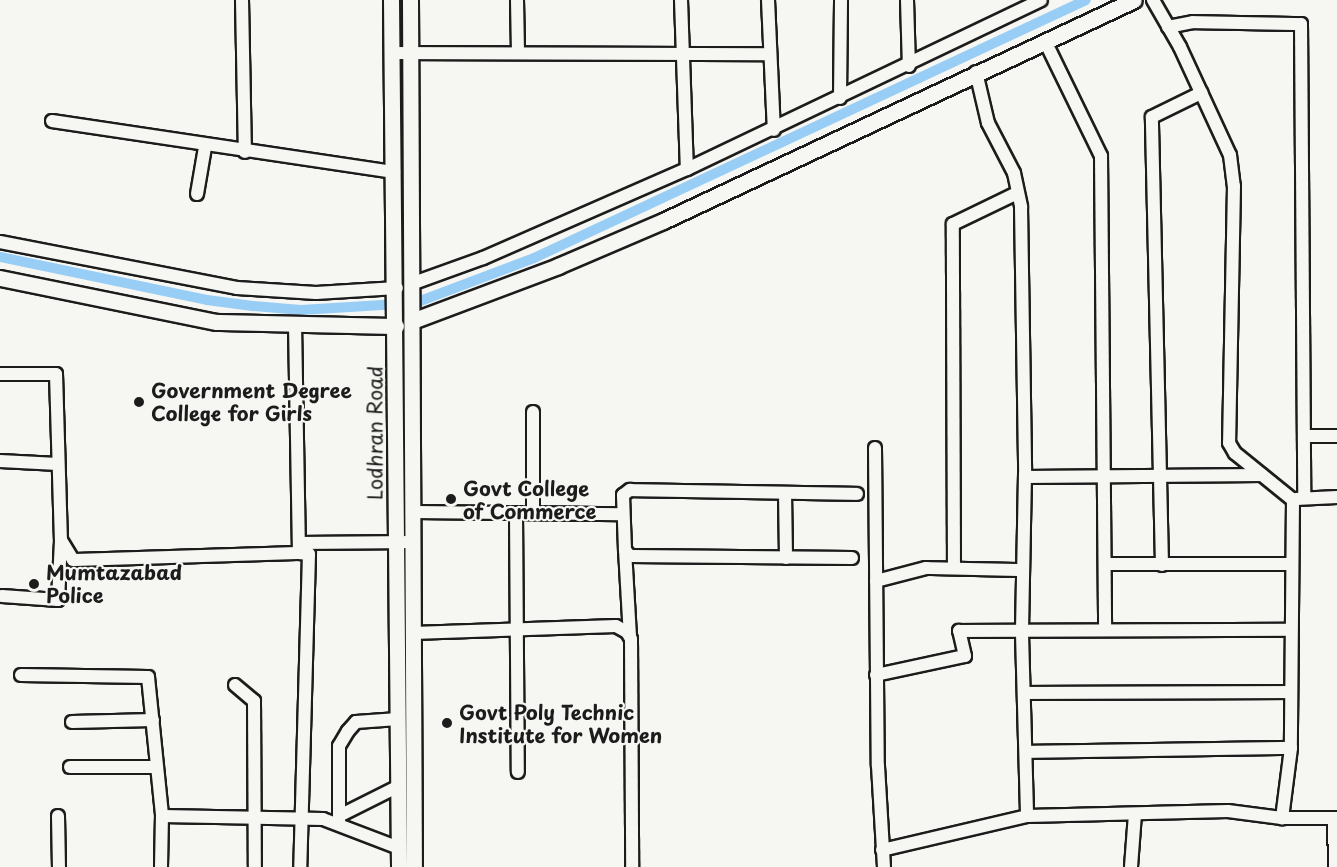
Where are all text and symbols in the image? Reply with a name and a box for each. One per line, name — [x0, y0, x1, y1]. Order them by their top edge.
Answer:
street label: Lodhran Road — [363, 366, 387, 500]
place label: Government Degree College for Girls — [151, 378, 350, 425]
marker: Government Degree College for Girls — [132, 395, 146, 409]
place label: Govt College of Commerce — [463, 476, 597, 523]
marker: Govt College of Commerce — [444, 492, 458, 506]
place label: Mumtazabad Police — [46, 560, 182, 607]
marker: Mumtazabad Police — [27, 577, 41, 591]
place label: Govt Poly Technic Institute for Women — [459, 700, 663, 747]
marker: Govt Poly Technic Institute for Women — [440, 716, 454, 730]

